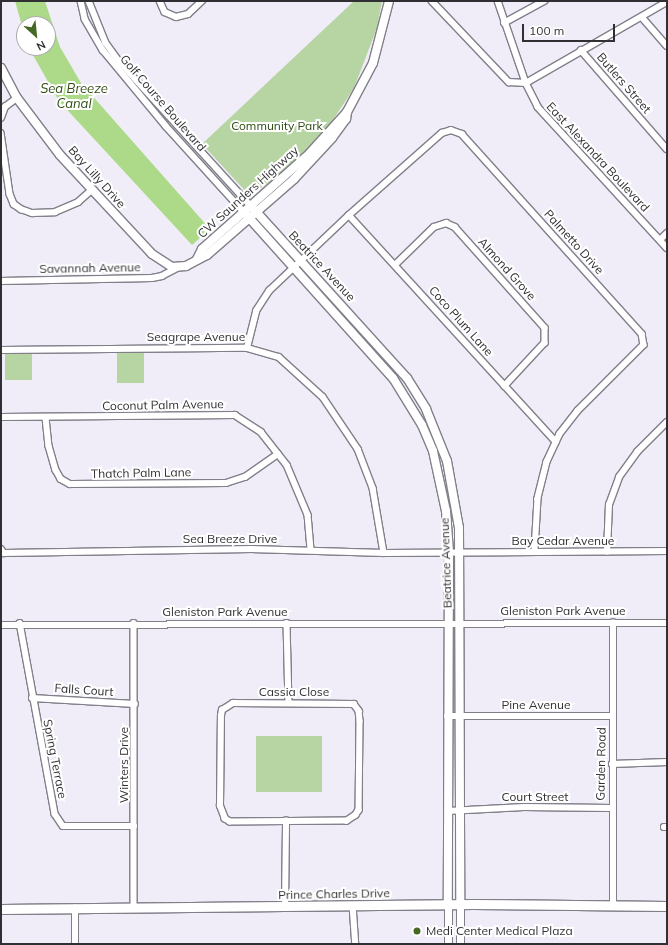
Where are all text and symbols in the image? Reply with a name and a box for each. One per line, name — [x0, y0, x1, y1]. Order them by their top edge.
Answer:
north arrow — [16, 16, 56, 56]
scale bar — [524, 16, 617, 42]
text: 100 m — [529, 23, 564, 38]
text: N — [34, 38, 48, 54]
street label: Butlers Street — [594, 50, 654, 116]
street label: Golf Course Boulevard — [117, 52, 209, 154]
water label: Sea Breeze Canal — [40, 81, 108, 112]
street label: East Alexandra Boulevard — [544, 99, 652, 215]
park label: Community Park — [231, 119, 323, 133]
street label: Bay Lilly Drive — [65, 143, 129, 211]
street label: CW Saunders Highway — [195, 143, 301, 241]
street label: Palmetto Drive — [541, 207, 607, 277]
street label: Beatrice Avenue — [286, 228, 358, 304]
street label: Almond Grove — [475, 235, 539, 303]
street label: Savannah Avenue — [39, 260, 141, 276]
street label: Coco Plum Lane — [426, 283, 496, 359]
street label: Seagrape Avenue — [147, 330, 245, 344]
street label: Coconut Palm Avenue — [102, 397, 224, 413]
street label: Thatch Palm Lane — [91, 465, 191, 481]
street label: Beatrice Avenue — [437, 517, 455, 609]
street label: Sea Breeze Drive — [183, 532, 277, 546]
street label: Bay Cedar Avenue — [512, 534, 614, 548]
street label: Gleniston Park Avenue — [500, 604, 626, 618]
street label: Gleniston Park Avenue — [162, 605, 288, 619]
street label: Falls Court — [54, 681, 114, 699]
street label: Cassia Close — [259, 685, 329, 699]
street label: Pine Avenue — [501, 698, 571, 712]
street label: Spring Terrace — [40, 718, 70, 800]
street label: Winters Drive — [117, 727, 131, 803]
street label: Garden Road — [593, 727, 609, 801]
street label: Court Street — [502, 790, 568, 804]
street label: Prince Charles Drive — [278, 886, 390, 902]
place label: Medi Center Medical Plaza — [426, 924, 573, 938]
marker: Medi Center Medical Plaza — [411, 925, 423, 937]

